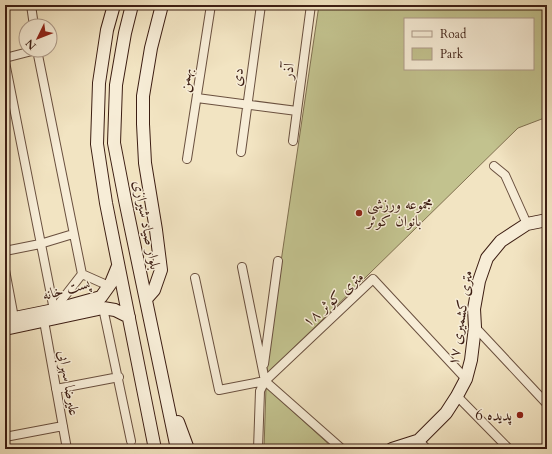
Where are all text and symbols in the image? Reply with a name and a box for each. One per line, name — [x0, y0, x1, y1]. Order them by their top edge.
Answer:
north arrow — [18, 18, 58, 58]
legend — [404, 18, 534, 70]
text: Road — [440, 26, 467, 42]
text: N — [22, 36, 40, 53]
text: Park — [440, 46, 464, 62]
street label: آذر — [277, 60, 299, 82]
street label: بهمن — [173, 67, 197, 93]
street label: دی — [226, 67, 248, 87]
street label: بلوار صیاد شیرازی — [129, 179, 165, 271]
place label: مجموعه ورزشی بانوان کوثر — [365, 194, 433, 231]
marker: مجموعه ورزشی بانوان کوثر — [354, 208, 364, 218]
street label: ۱۸ متری کوثر — [298, 267, 368, 331]
street label: ۱۷ متری کشمیری — [443, 269, 477, 367]
street label: پست خانه — [40, 273, 93, 305]
street label: علیرضا سهرابی — [52, 349, 85, 418]
place label: پدیده 6 — [475, 405, 512, 426]
marker: پدیده 6 — [515, 410, 525, 420]

